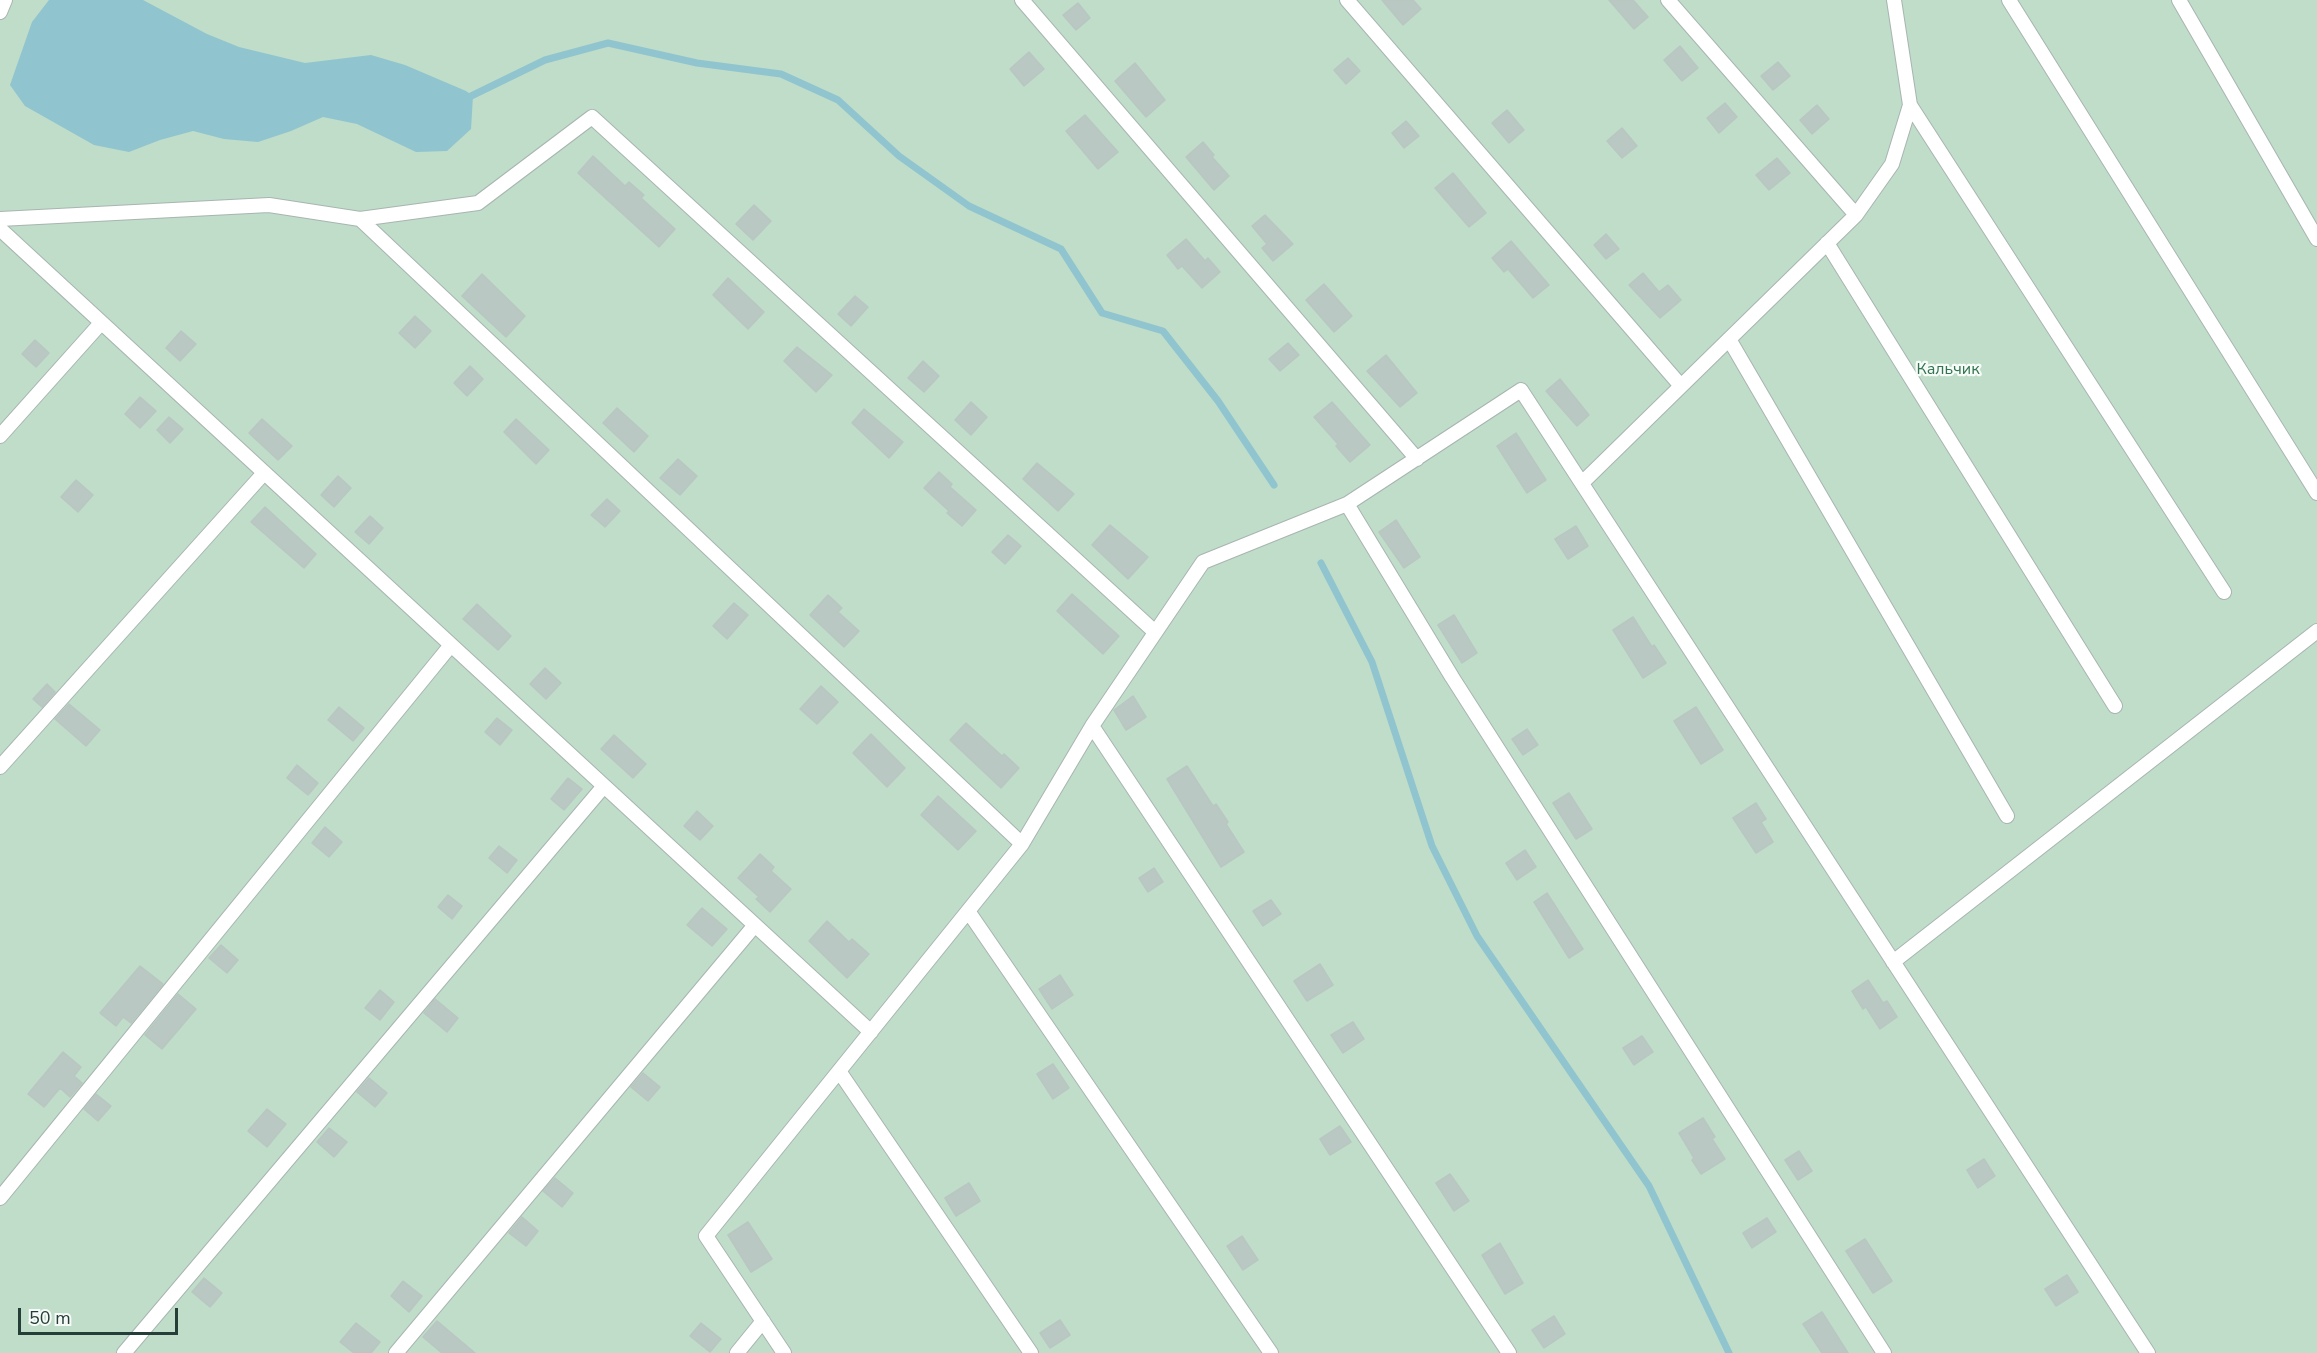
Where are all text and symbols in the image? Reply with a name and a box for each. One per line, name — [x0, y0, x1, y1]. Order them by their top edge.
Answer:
park label: Кальчик — [1916, 360, 1980, 380]
scale bar — [21, 1296, 182, 1334]
text: 50 m — [29, 1306, 71, 1330]

